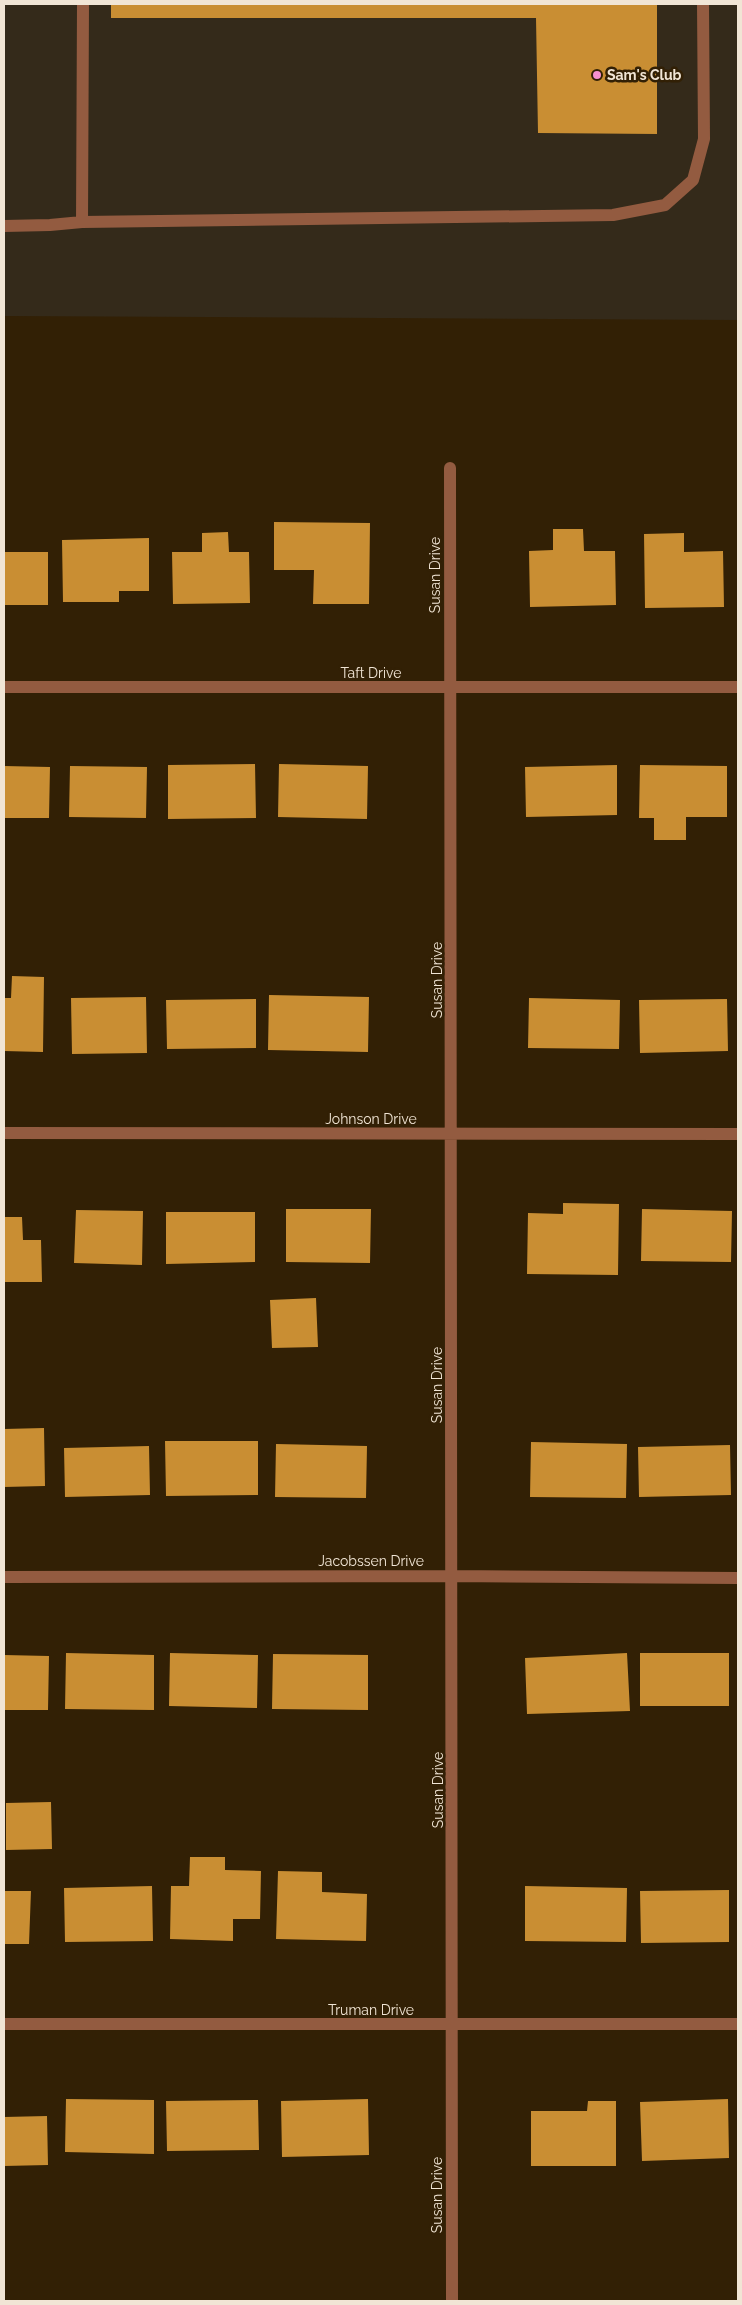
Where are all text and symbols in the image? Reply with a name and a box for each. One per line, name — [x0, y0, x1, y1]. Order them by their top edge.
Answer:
place label: Sam's Club — [607, 67, 682, 83]
marker: Sam's Club — [591, 69, 603, 81]
street label: Susan Drive — [427, 537, 443, 613]
street label: Taft Drive — [341, 665, 401, 681]
street label: Susan Drive — [429, 942, 445, 1018]
street label: Johnson Drive — [325, 1111, 417, 1127]
street label: Susan Drive — [429, 1347, 445, 1423]
street label: Jacobssen Drive — [318, 1553, 424, 1569]
street label: Susan Drive — [430, 1752, 446, 1828]
street label: Truman Drive — [328, 2002, 414, 2018]
street label: Susan Drive — [429, 2157, 445, 2233]

